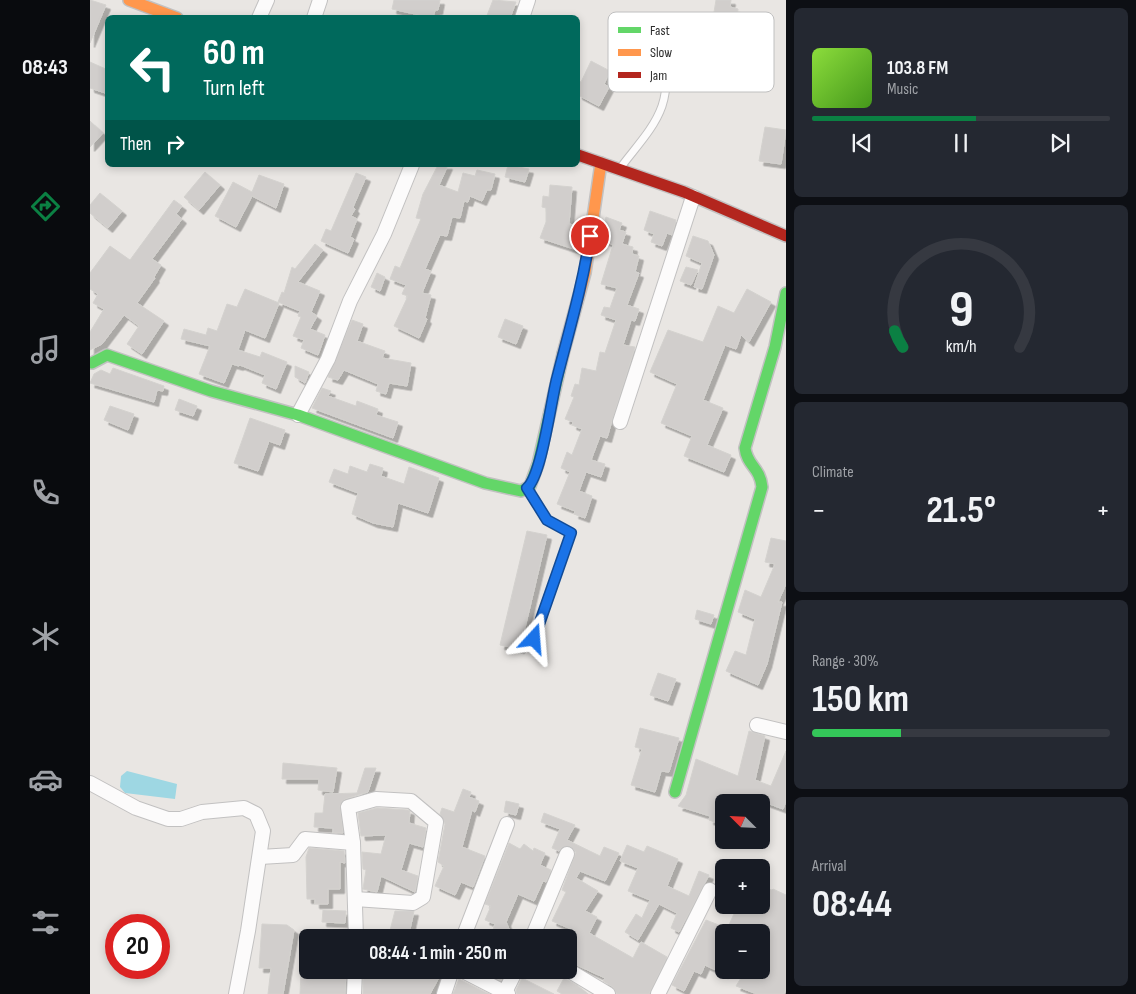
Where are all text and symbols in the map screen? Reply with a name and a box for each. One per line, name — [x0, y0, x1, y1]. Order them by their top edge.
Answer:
legend — [608, 12, 774, 92]
text: Fast — [650, 22, 670, 39]
text: 60 m — [203, 32, 265, 75]
icon: left — [120, 35, 185, 100]
text: Slow — [650, 44, 672, 61]
text: 08:43 — [22, 54, 68, 81]
text: 103.8 FM — [887, 57, 948, 80]
text: Jam — [649, 67, 667, 84]
text: Turn left — [203, 75, 265, 102]
text: Music — [887, 80, 918, 99]
icon: previous — [848, 129, 876, 157]
icon: pause — [947, 129, 975, 157]
icon: next — [1046, 129, 1074, 157]
icon: right — [161, 130, 189, 158]
text: Then — [120, 133, 151, 156]
icon: directions — [28, 189, 63, 224]
pin — [569, 215, 611, 257]
icon: arrive — [576, 222, 604, 250]
text: 9 — [949, 279, 973, 342]
icon: music — [28, 332, 63, 367]
text: km/h — [946, 336, 976, 357]
text: Climate — [812, 463, 854, 482]
icon: phone — [28, 475, 63, 510]
text: 21.5° — [926, 488, 996, 533]
text: − — [812, 494, 826, 527]
text: + — [1096, 494, 1110, 527]
position arrow — [507, 612, 559, 664]
icon: climate — [28, 619, 63, 654]
text: Range · 30% — [812, 652, 879, 671]
text: 150 km — [812, 677, 909, 722]
icon: car — [28, 762, 63, 797]
north arrow — [715, 794, 770, 849]
map controls — [715, 794, 770, 979]
text: Arrival — [812, 857, 846, 876]
button: + — [715, 859, 770, 914]
text: 08:44 — [812, 882, 892, 927]
icon: filters — [28, 905, 63, 940]
speed limit sign: 20 — [105, 914, 170, 979]
button: − — [715, 924, 770, 979]
text: 08:44 · 1 min · 250 m — [369, 942, 507, 965]

